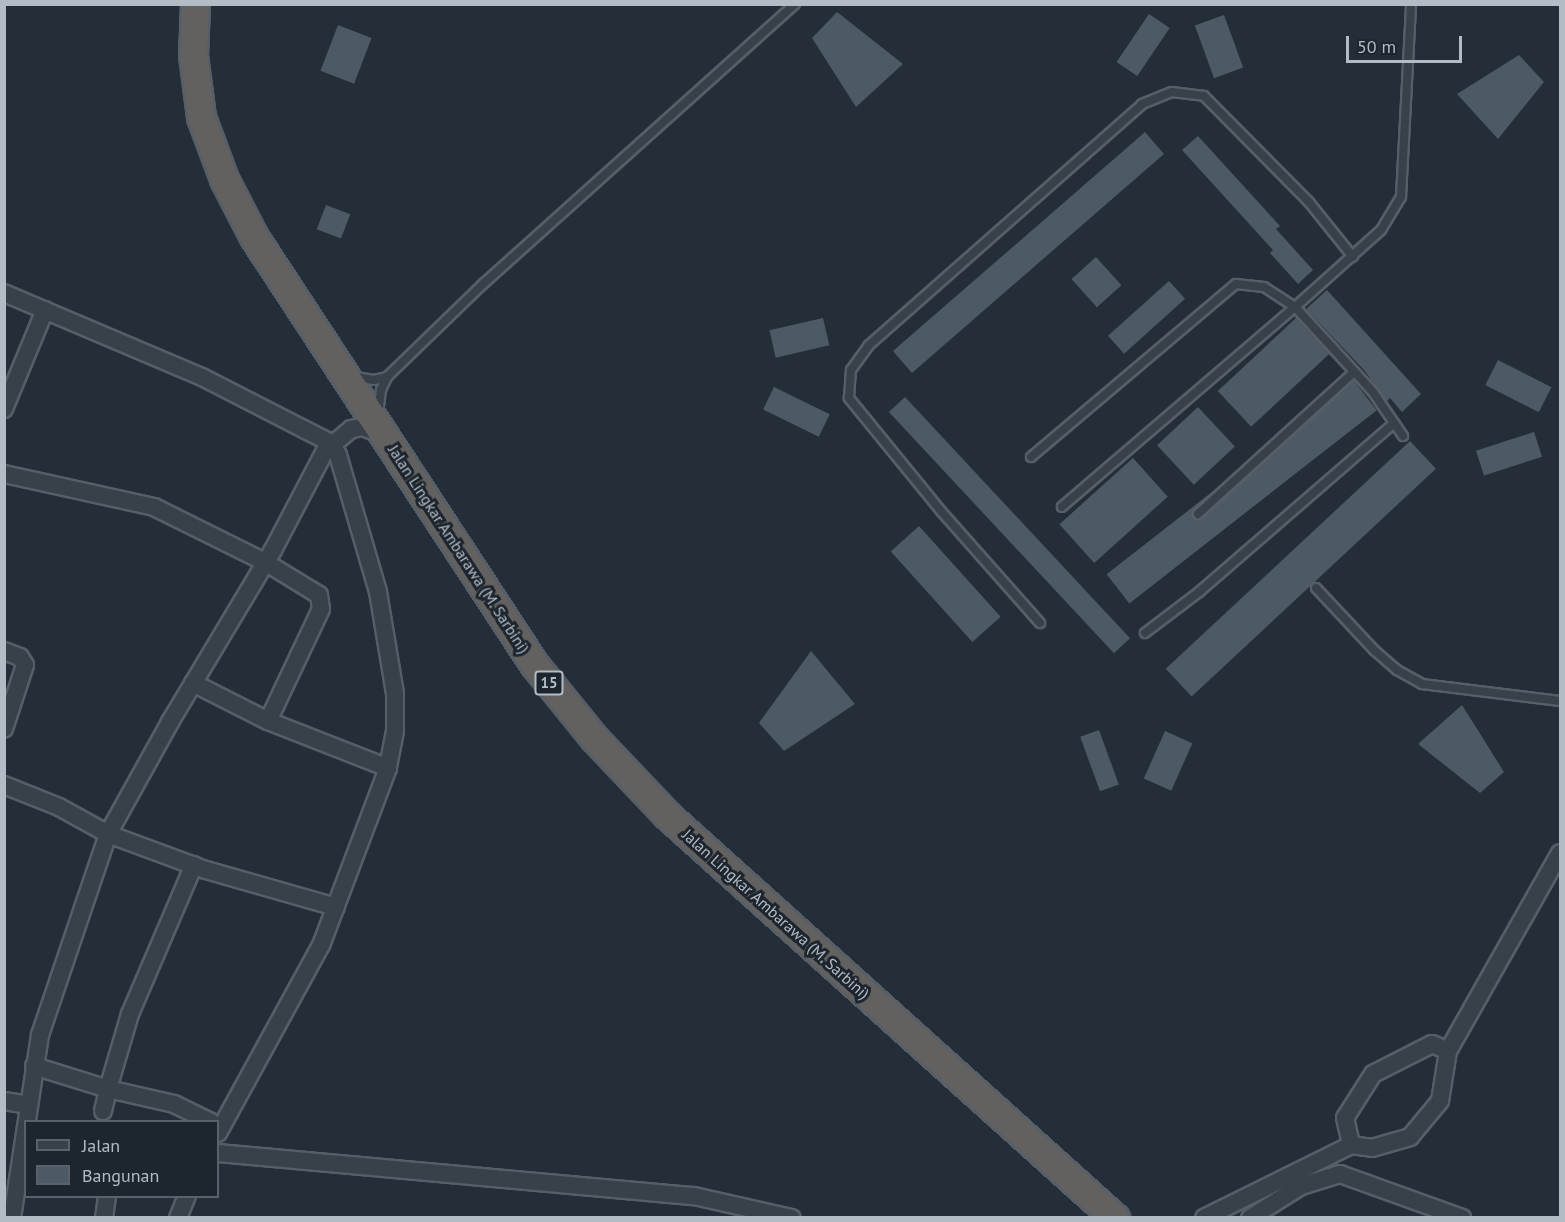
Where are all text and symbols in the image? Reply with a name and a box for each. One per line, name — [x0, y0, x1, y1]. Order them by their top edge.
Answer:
scale bar — [1349, 24, 1464, 62]
text: 50 m — [1357, 35, 1396, 58]
street label: Jalan Lingkar Ambarawa (M. Sarbini) — [384, 440, 534, 658]
road number: 15 — [534, 671, 564, 695]
street label: Jalan Lingkar Ambarawa (M. Sarbini) — [678, 824, 874, 1004]
legend — [24, 1120, 219, 1198]
text: Jalan — [82, 1134, 120, 1157]
text: Bangunan — [82, 1164, 159, 1187]

